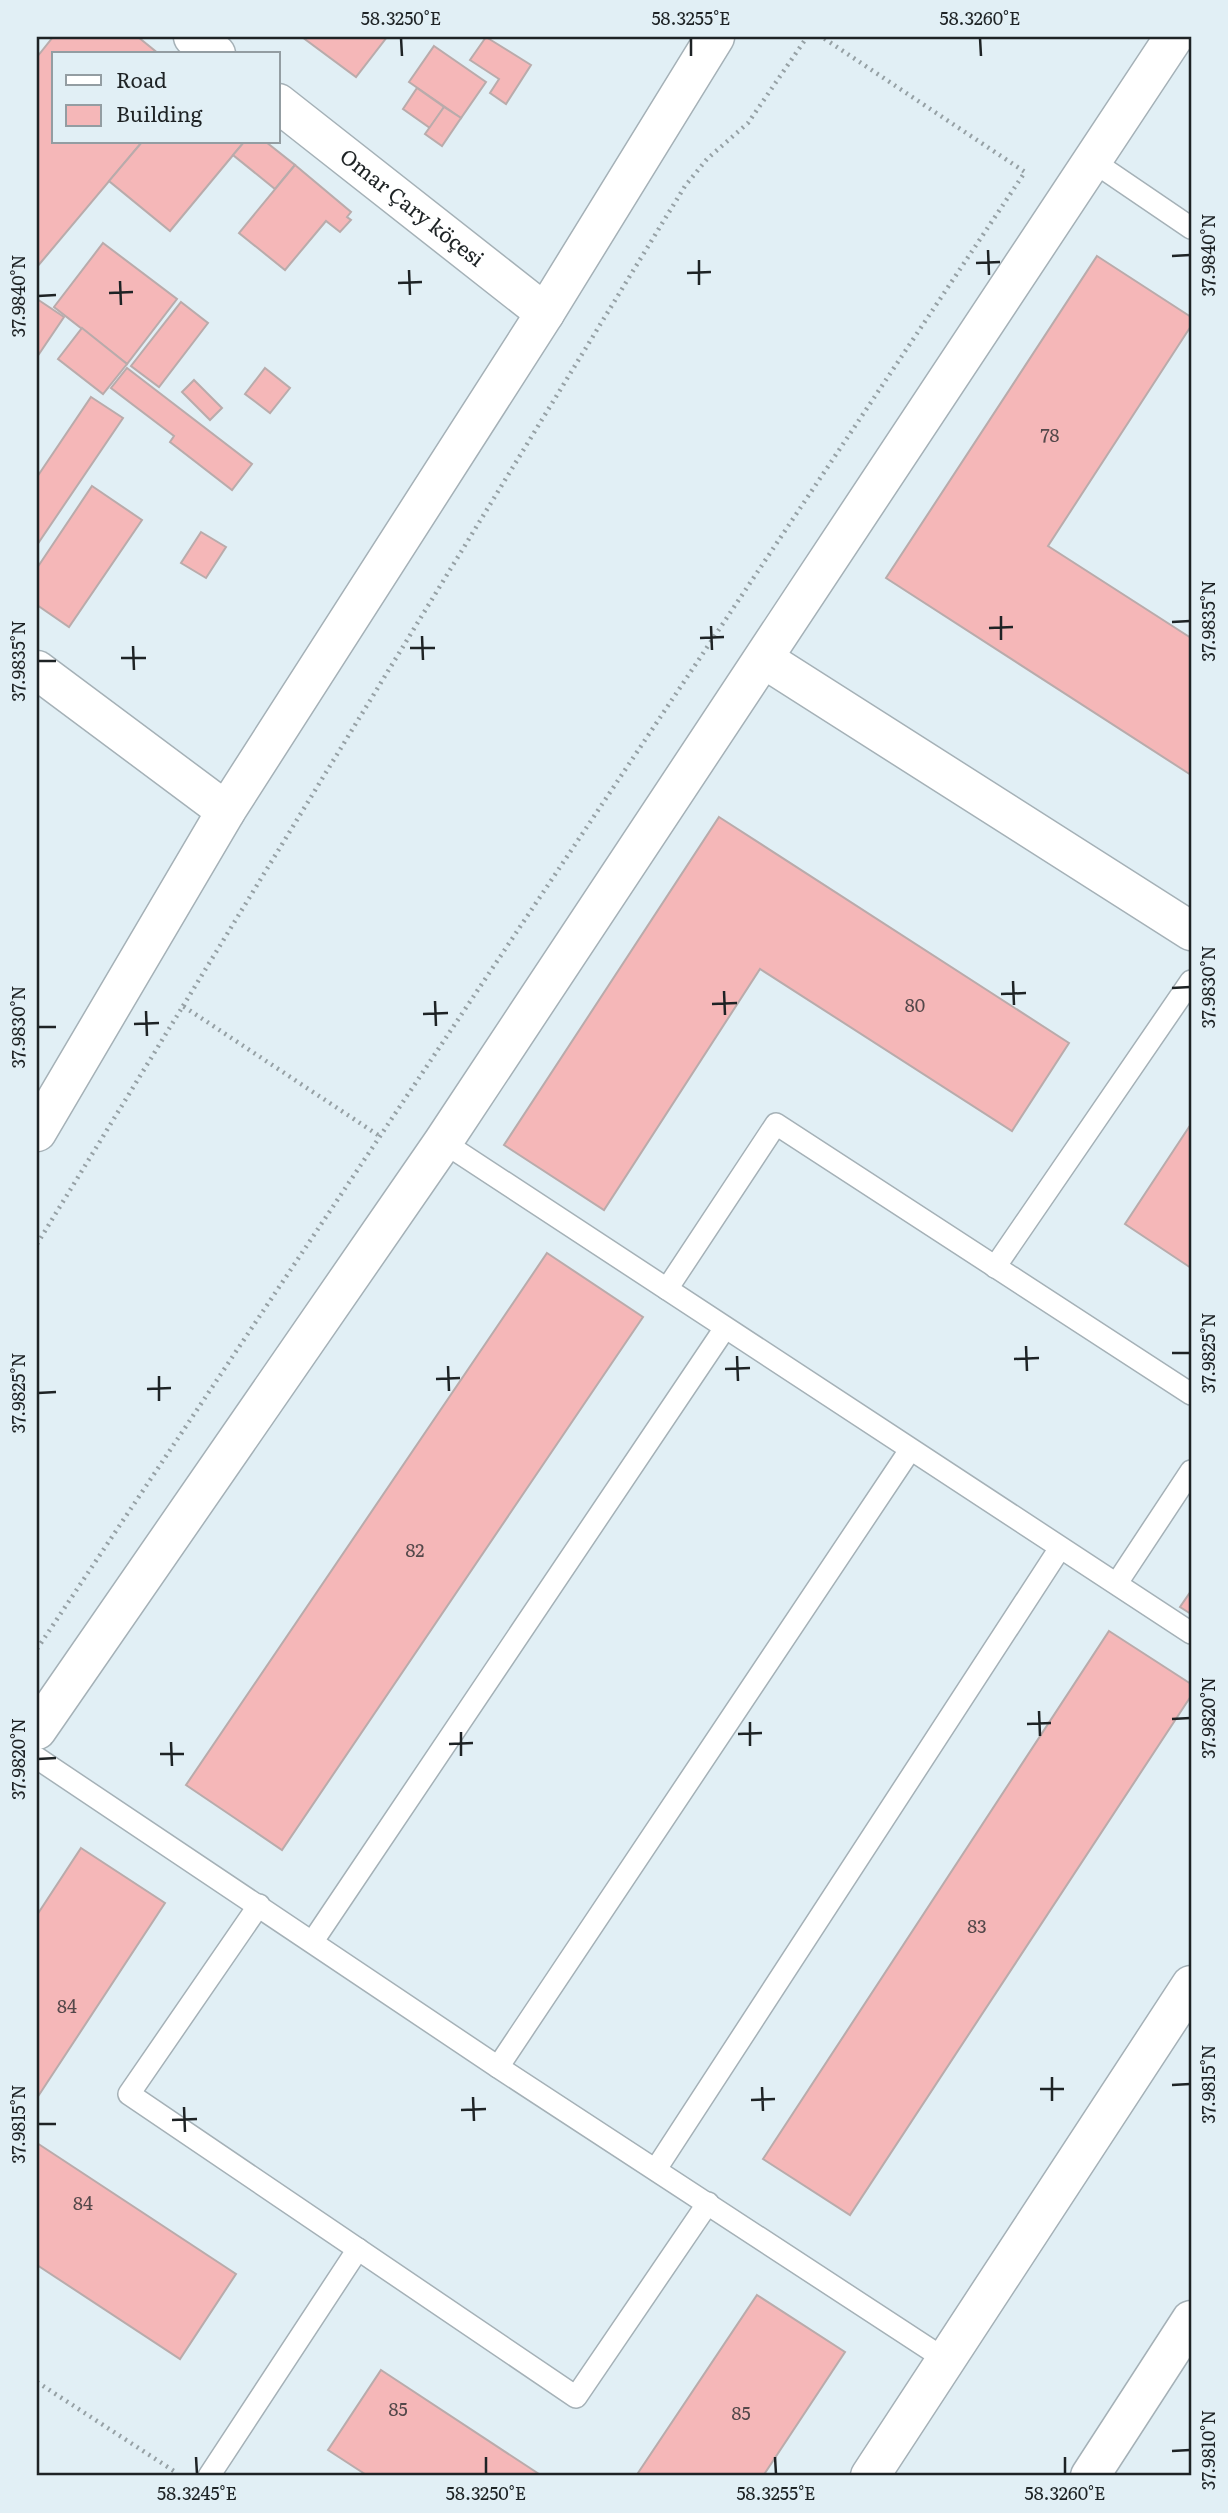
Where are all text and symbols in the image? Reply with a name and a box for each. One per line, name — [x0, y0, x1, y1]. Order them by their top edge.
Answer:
text: 58.3250°E — [361, 4, 441, 31]
text: 58.3255°E — [651, 4, 731, 31]
text: 58.3260°E — [940, 4, 1020, 31]
legend — [52, 52, 280, 144]
text: Road — [116, 63, 167, 94]
text: Building — [116, 97, 203, 128]
street label: Omar Çary köçesi — [334, 140, 492, 273]
text: 37.9840°N — [1194, 213, 1221, 297]
text: 37.9840°N — [4, 254, 31, 338]
house number: 78 — [1040, 421, 1060, 448]
text: 37.9835°N — [1194, 580, 1221, 662]
text: 37.9835°N — [4, 620, 31, 702]
text: 37.9830°N — [1194, 946, 1221, 1028]
text: 37.9830°N — [4, 986, 31, 1068]
house number: 80 — [905, 991, 925, 1018]
text: 37.9825°N — [1194, 1313, 1221, 1393]
text: 37.9825°N — [4, 1353, 31, 1433]
house number: 82 — [406, 1536, 424, 1563]
text: 37.9820°N — [1194, 1677, 1221, 1759]
text: 37.9820°N — [4, 1718, 31, 1800]
house number: 83 — [967, 1912, 987, 1939]
house number: 84 — [57, 1992, 77, 2019]
text: 37.9815°N — [1194, 2044, 1221, 2124]
text: 37.9815°N — [4, 2084, 31, 2164]
house number: 84 — [73, 2189, 93, 2216]
house number: 85 — [388, 2395, 408, 2422]
house number: 85 — [731, 2399, 751, 2426]
text: 37.9810°N — [1194, 2410, 1221, 2490]
text: 58.3245°E — [157, 2479, 237, 2506]
text: 58.3250°E — [446, 2479, 526, 2506]
text: 58.3255°E — [736, 2479, 816, 2506]
text: 58.3260°E — [1025, 2479, 1105, 2506]

